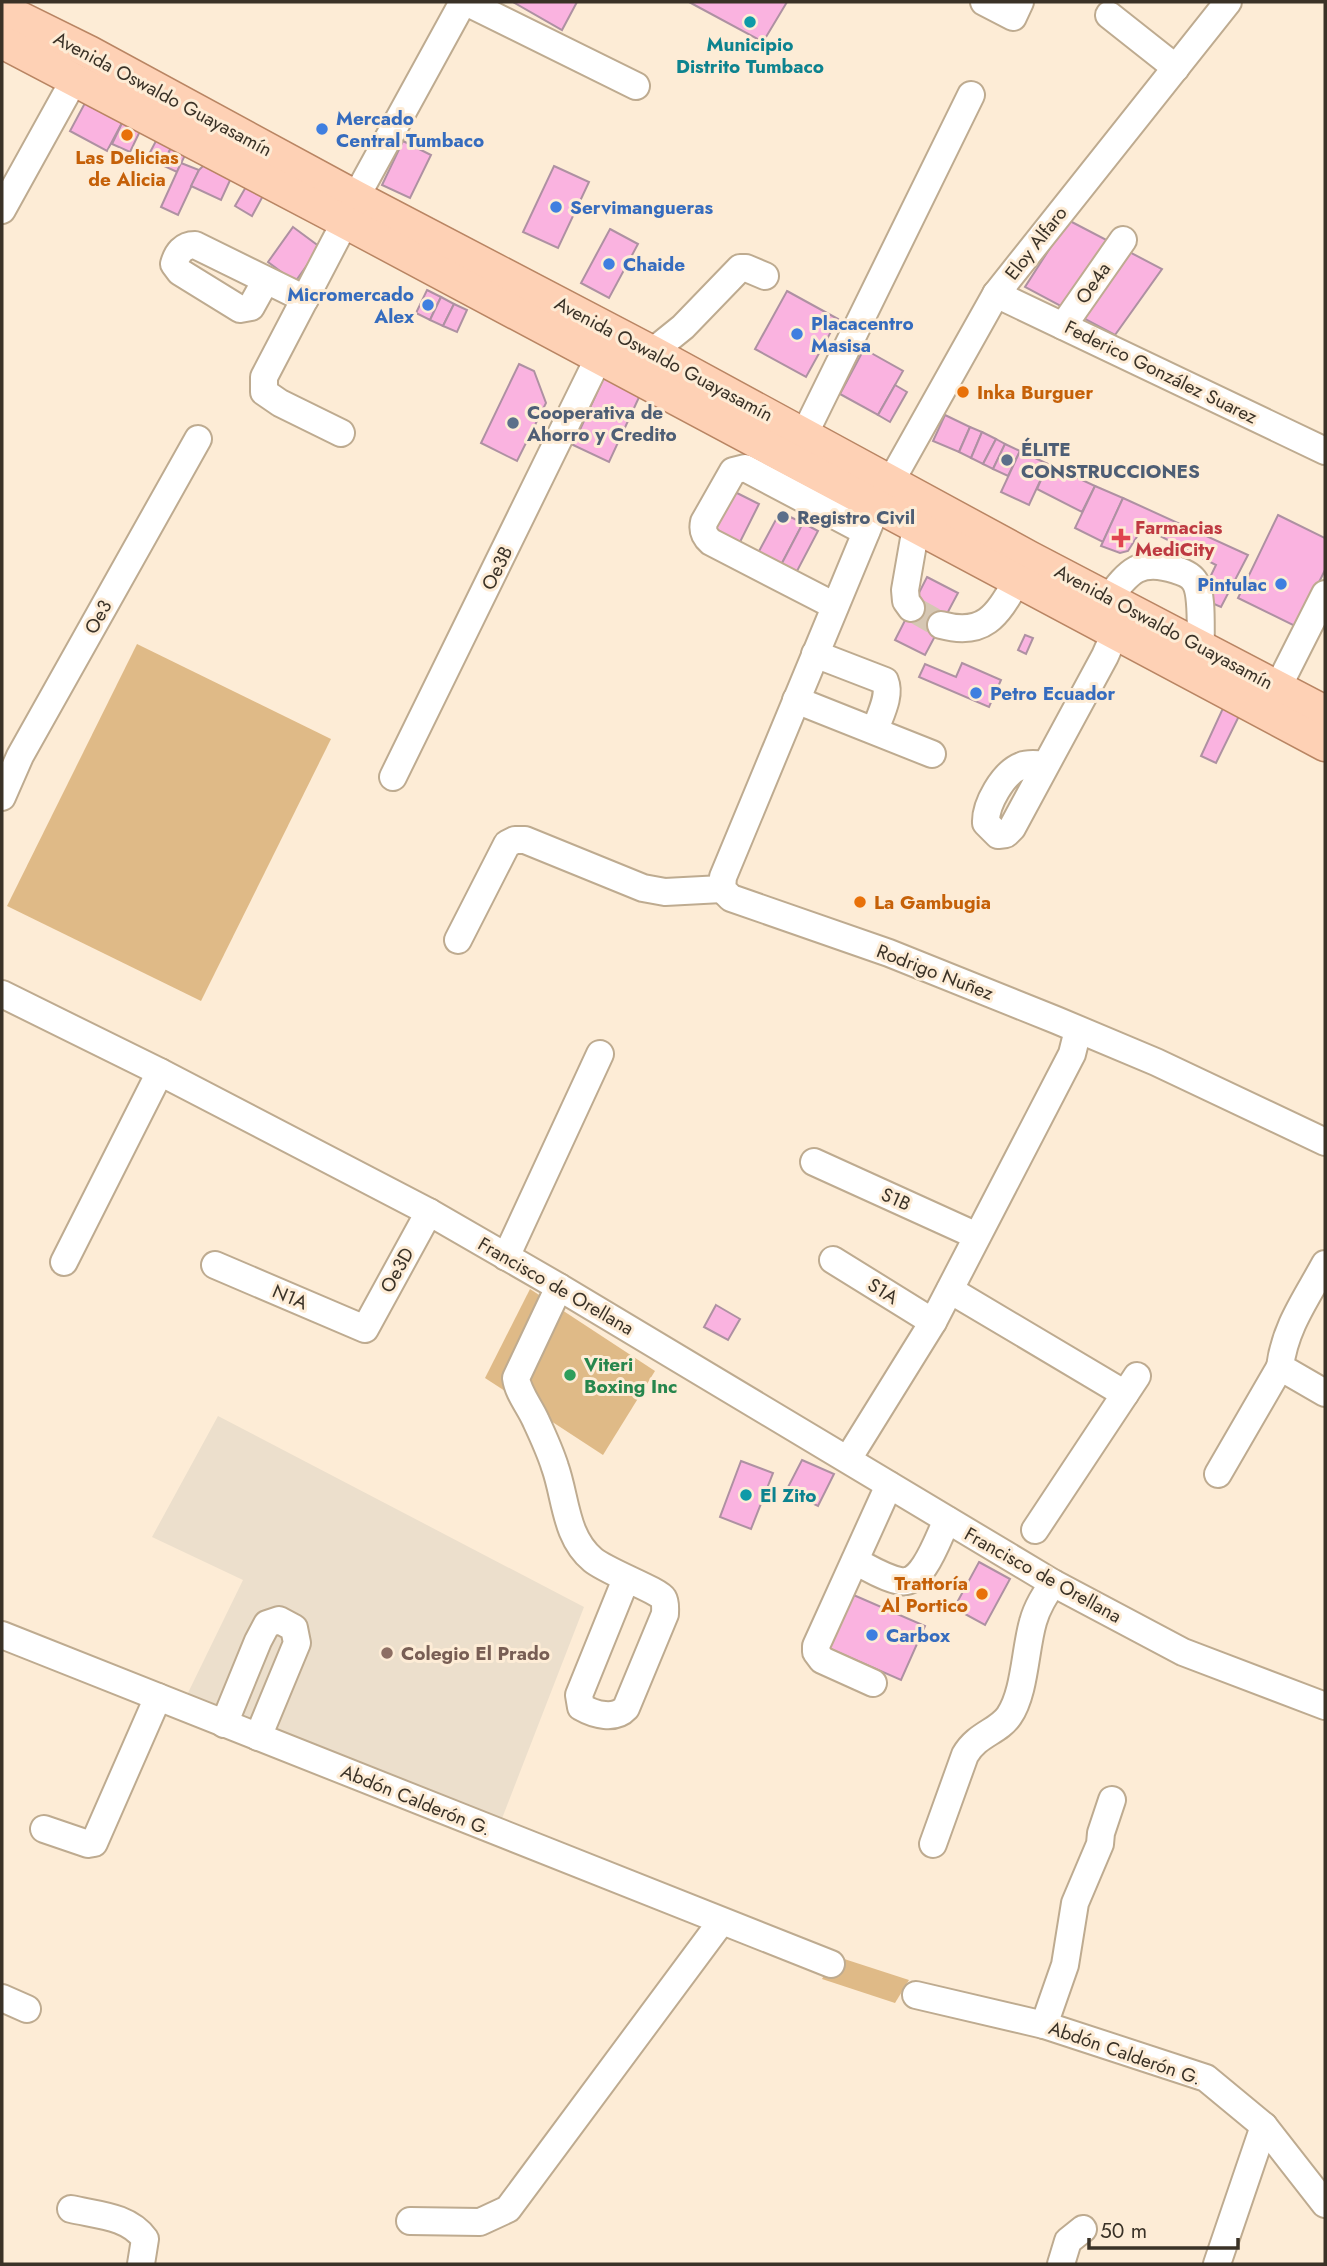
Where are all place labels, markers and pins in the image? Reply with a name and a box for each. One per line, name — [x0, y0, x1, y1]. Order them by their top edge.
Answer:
marker: Municipio Distrito Tumbaco — [742, 14, 758, 30]
place label: Municipio Distrito Tumbaco — [676, 31, 824, 80]
place label: Mercado Central Tumbaco — [336, 105, 484, 154]
marker: Mercado Central Tumbaco — [314, 121, 330, 137]
marker: Las Delicias de Alicia — [119, 127, 135, 143]
place label: Las Delicias de Alicia — [75, 144, 179, 193]
place label: Servimangueras — [570, 194, 714, 221]
marker: Servimangueras — [548, 199, 564, 215]
place label: Chaide — [623, 251, 685, 278]
marker: Chaide — [601, 256, 617, 272]
place label: Micromercado Alex — [287, 281, 415, 330]
marker: Micromercado Alex — [420, 297, 436, 313]
place label: Placacentro Masisa — [811, 310, 914, 359]
marker: Placacentro Masisa — [789, 326, 805, 342]
place label: Inka Burguer — [977, 379, 1093, 406]
marker: Inka Burguer — [955, 384, 971, 400]
place label: Cooperativa de Ahorro y Credito — [526, 399, 677, 448]
marker: Cooperativa de Ahorro y Credito — [505, 415, 521, 431]
place label: ÉLITE CONSTRUCCIONES — [1021, 436, 1200, 485]
marker: ÉLITE CONSTRUCCIONES — [999, 452, 1015, 468]
place label: Registro Civil — [797, 504, 915, 531]
marker: Registro Civil — [775, 509, 791, 525]
place label: Farmacias MediCity — [1135, 514, 1223, 563]
marker: Farmacias MediCity — [1113, 530, 1129, 546]
place label: Pintulac — [1197, 571, 1267, 598]
marker: Pintulac — [1273, 576, 1289, 592]
place label: Petro Ecuador — [990, 680, 1116, 707]
marker: Petro Ecuador — [968, 685, 984, 701]
place label: La Gambugia — [874, 889, 991, 916]
marker: La Gambugia — [852, 894, 868, 910]
place label: Viteri Boxing Inc — [583, 1351, 678, 1400]
marker: Viteri Boxing Inc — [562, 1367, 578, 1383]
place label: El Zito — [760, 1482, 817, 1509]
marker: El Zito — [738, 1487, 754, 1503]
place label: Trattoría Al Portico — [880, 1570, 968, 1619]
marker: Trattoría Al Portico — [974, 1586, 990, 1602]
place label: Carbox — [886, 1622, 951, 1649]
marker: Carbox — [864, 1627, 880, 1643]
place label: Colegio El Prado — [401, 1640, 550, 1667]
marker: Colegio El Prado — [379, 1645, 395, 1661]

